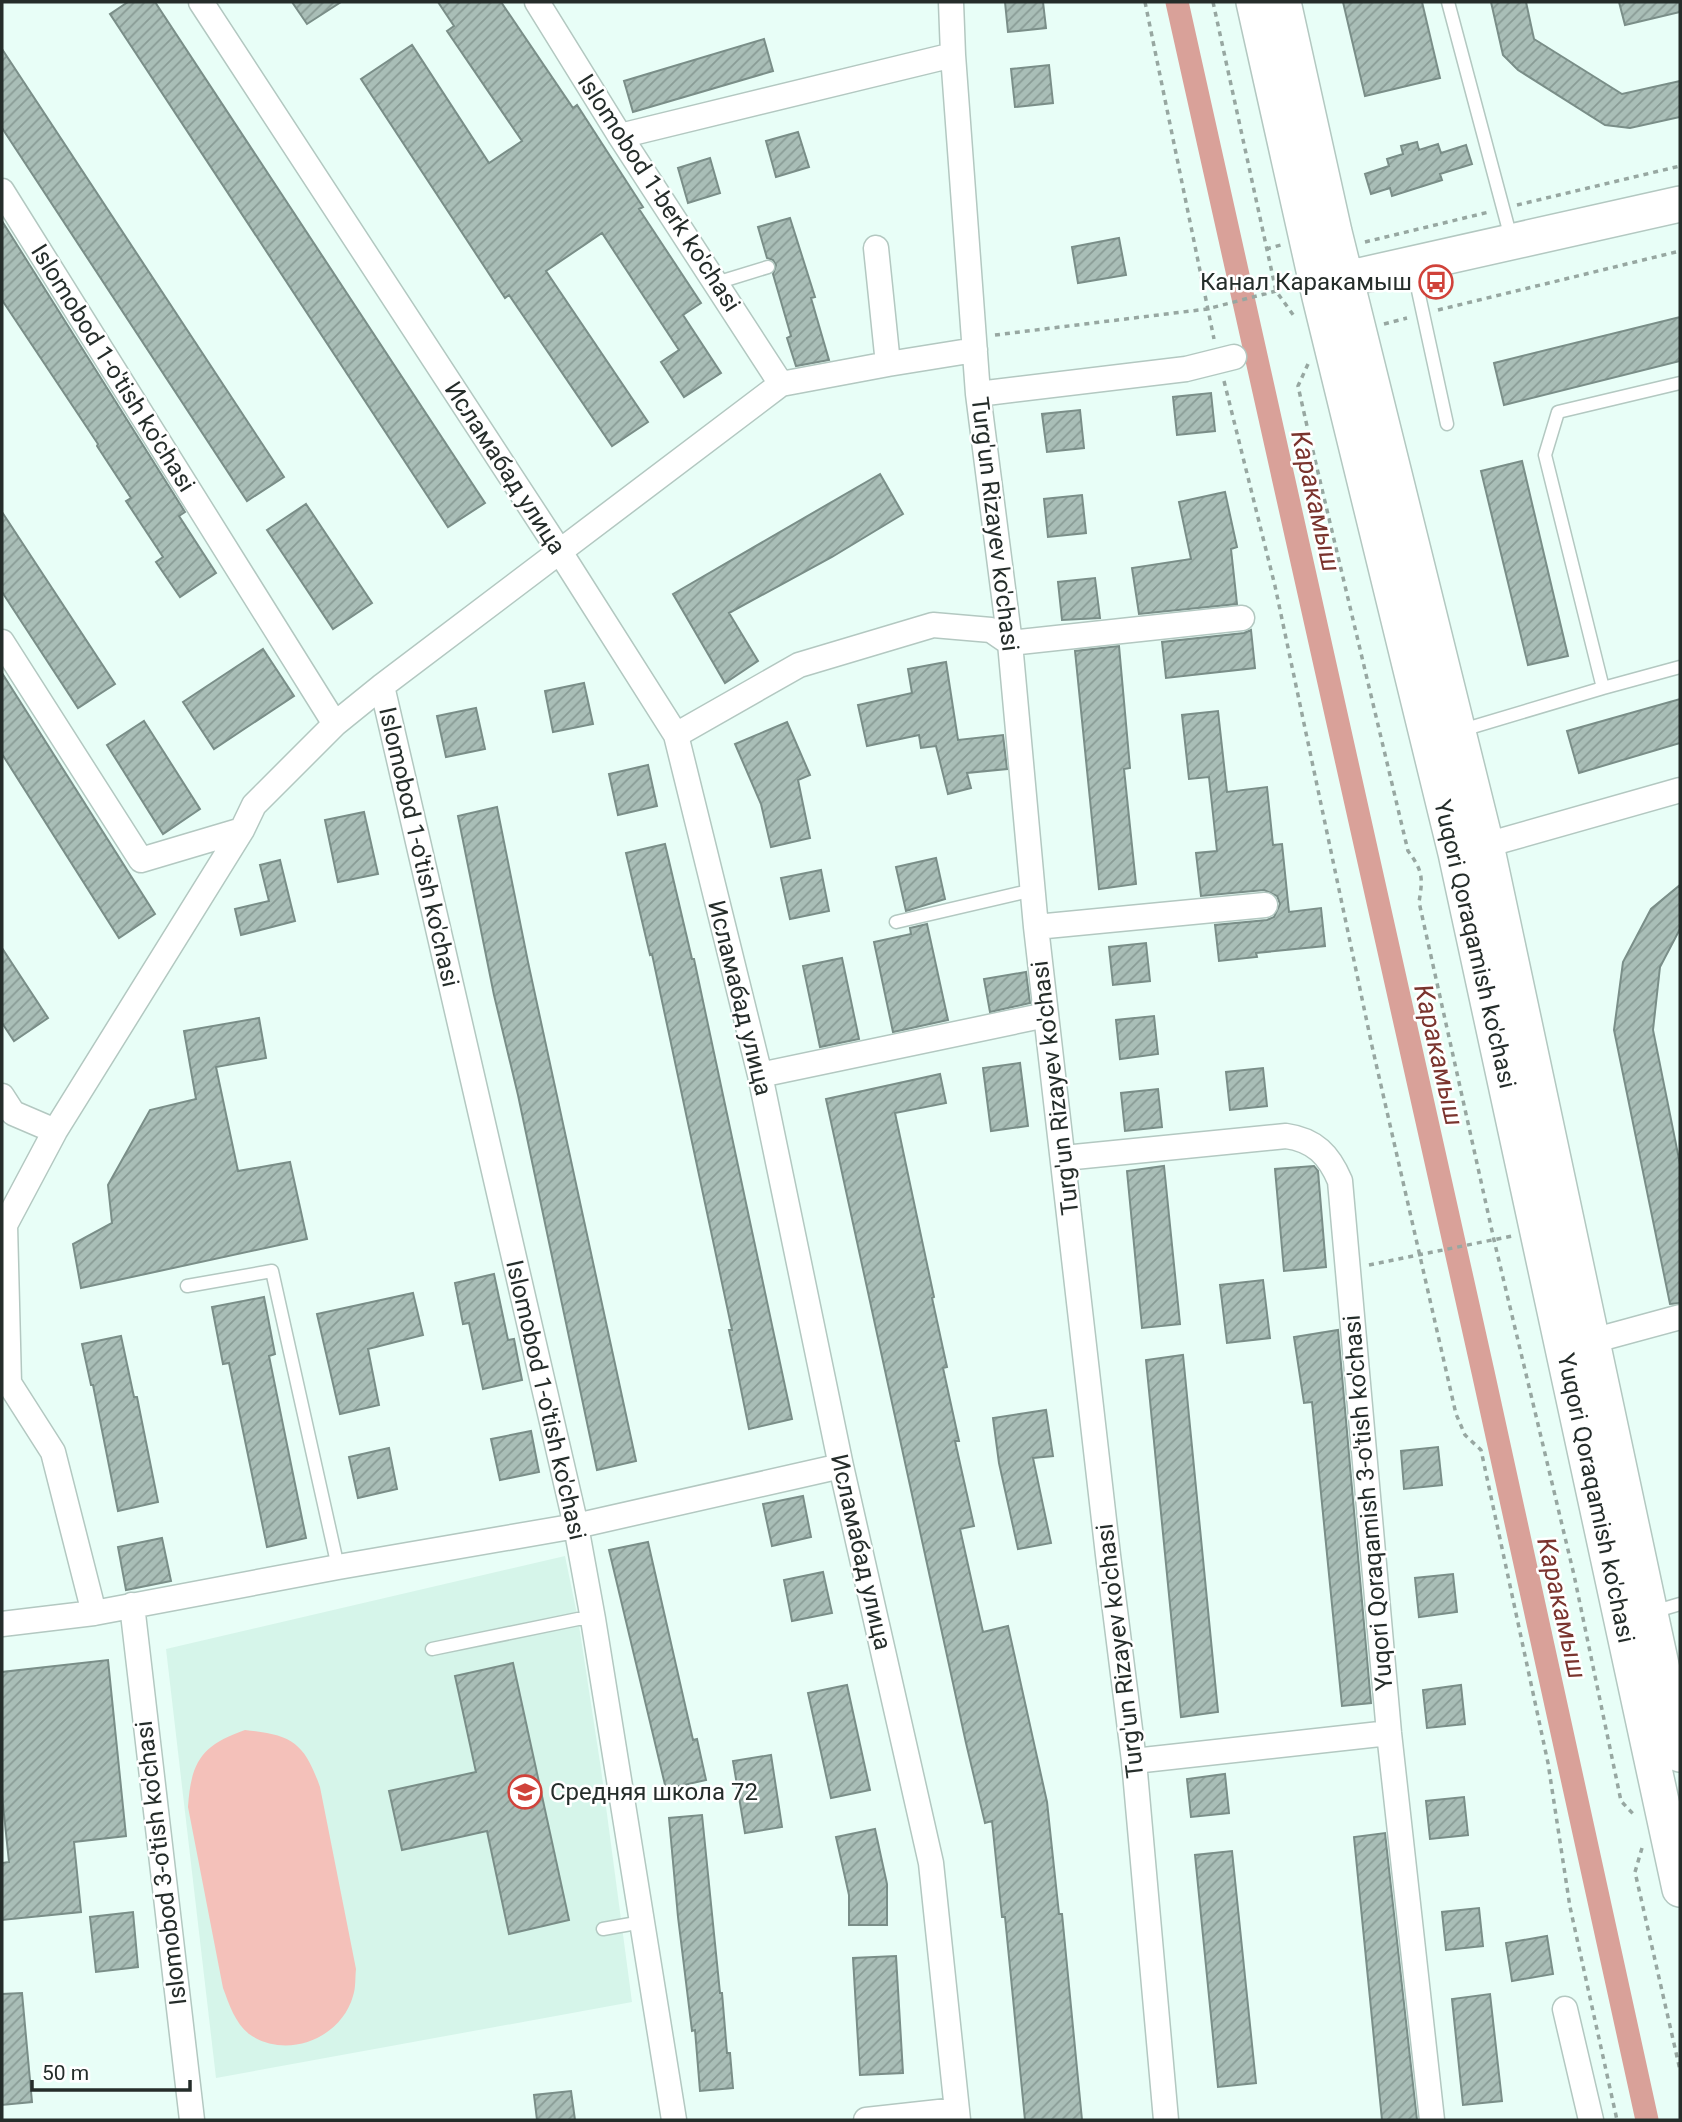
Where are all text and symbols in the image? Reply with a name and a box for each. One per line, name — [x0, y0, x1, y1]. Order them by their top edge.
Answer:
street label: Islomobod 1-berk ko'chasi — [572, 69, 746, 317]
street label: Islomobod 1-o'tish ko'chasi — [25, 239, 201, 497]
bus stop icon: Канал Каракамыш — [1417, 263, 1455, 301]
place label: Канал Каракамыш — [1200, 268, 1412, 296]
street label: Исламабад улица — [439, 376, 571, 560]
street label: Turg'un Rizayev ko'chasi — [966, 395, 1024, 653]
water label: Каракамыш — [1285, 427, 1347, 575]
street label: Islomobod 1-o'tish ko'chasi — [373, 704, 465, 990]
street label: Yuqori Qoraqamish ko'chasi — [1428, 797, 1522, 1091]
street label: Исламабад улица — [702, 898, 778, 1098]
street label: Turg'un Rizayev ko'chasi — [1026, 959, 1084, 1217]
water label: Каракамыш — [1408, 981, 1470, 1129]
street label: Islomobod 1-o'tish ko'chasi — [500, 1257, 592, 1543]
street label: Yuqori Qoraqamish 3-o'tish ko'chasi — [1338, 1314, 1398, 1692]
street label: Yuqori Qoraqamish ko'chasi — [1552, 1351, 1640, 1645]
street label: Исламабад улица — [825, 1451, 897, 1653]
street label: Turg'un Rizayev ko'chasi — [1091, 1522, 1149, 1780]
water label: Каракамыш — [1531, 1534, 1593, 1682]
street label: Islomobod 3-o'tish ko'chasi — [130, 1719, 192, 2007]
school or university icon: Средняя школа 72 — [506, 1773, 544, 1811]
place label: Средняя школа 72 — [550, 1778, 758, 1806]
scale bar — [32, 2048, 189, 2092]
text: 50 m — [42, 2061, 89, 2085]

